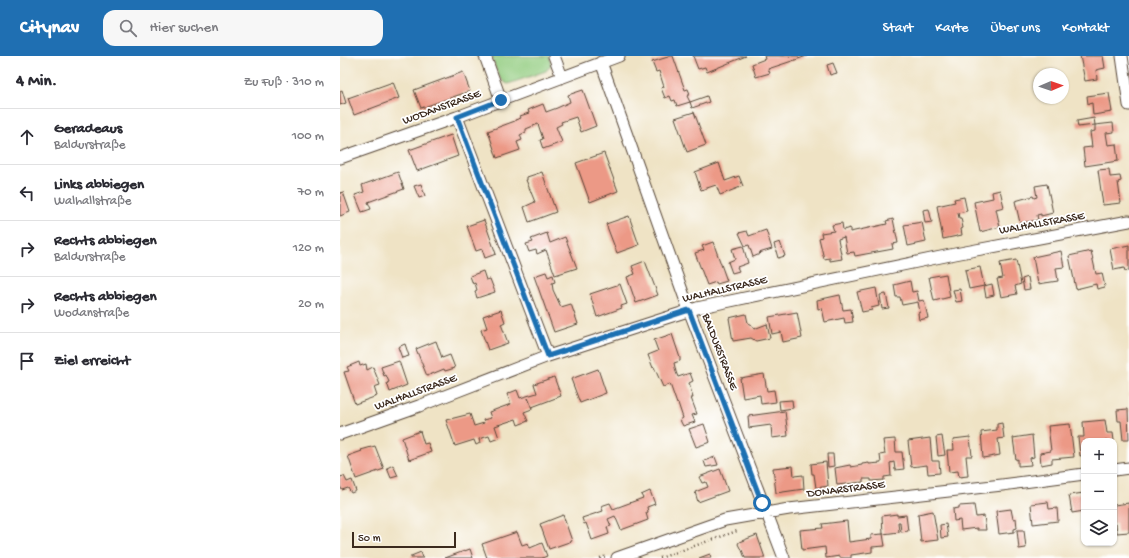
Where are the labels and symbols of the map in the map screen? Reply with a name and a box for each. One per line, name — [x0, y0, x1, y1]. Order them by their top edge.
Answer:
north arrow — [1033, 68, 1069, 104]
street label: WODANSTRASSE — [401, 87, 484, 129]
route end — [492, 91, 510, 109]
street label: WALHALLSTRASSE — [998, 210, 1086, 238]
street label: WALHALLSTRASSE — [681, 273, 769, 307]
street label: BALDURSTRASSE — [698, 311, 740, 393]
street label: WALHALLSTRASSE — [373, 371, 460, 414]
street label: DONARSTRASSE — [805, 478, 886, 502]
route start — [753, 494, 771, 512]
scale bar — [352, 530, 456, 549]

